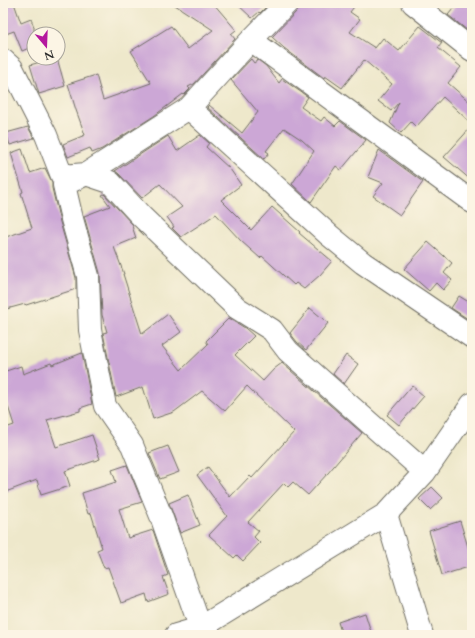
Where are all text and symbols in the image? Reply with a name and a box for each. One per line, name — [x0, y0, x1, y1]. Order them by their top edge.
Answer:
north arrow — [26, 26, 66, 66]
text: N — [42, 46, 56, 64]

